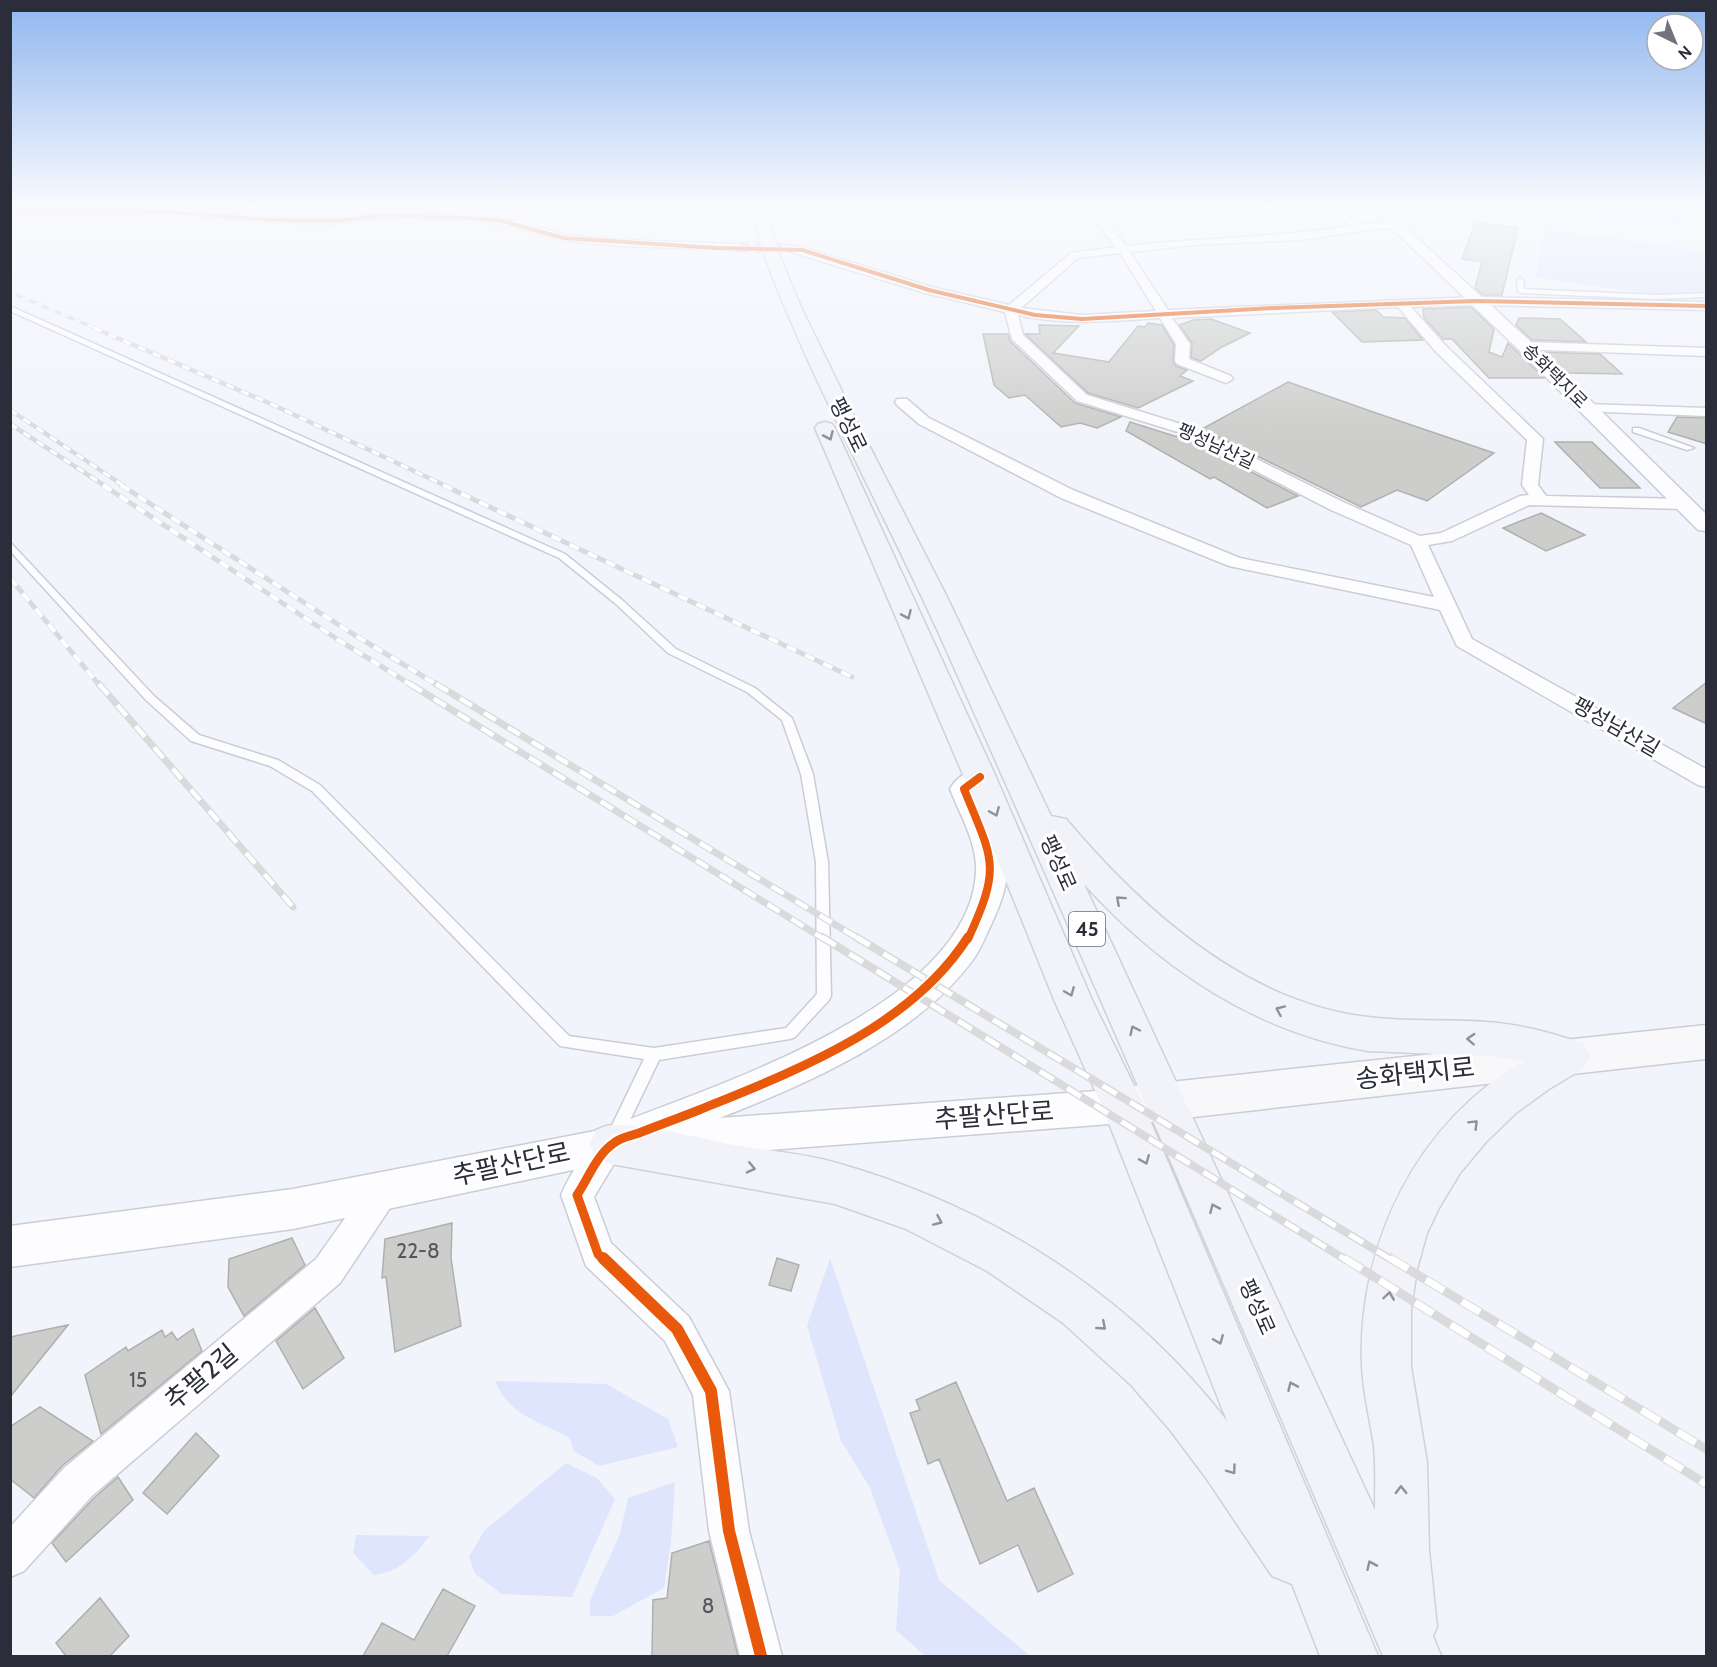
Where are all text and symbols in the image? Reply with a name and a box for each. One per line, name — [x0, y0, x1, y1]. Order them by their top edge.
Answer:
north arrow — [1645, 12, 1705, 72]
text: N — [1674, 42, 1696, 63]
street label: 송화택지로 — [1518, 339, 1592, 413]
street label: 팽성로 — [825, 393, 872, 456]
street label: 팽성남산길 — [1174, 419, 1258, 473]
one-way arrow — [821, 430, 833, 441]
one-way arrow — [900, 608, 912, 619]
street label: 팽성남산길 — [1568, 692, 1664, 762]
one-way arrow — [987, 806, 999, 817]
street label: 팽성로 — [1035, 831, 1082, 894]
one-way arrow — [1116, 896, 1126, 907]
road number: 45 — [1069, 912, 1105, 946]
one-way arrow — [1063, 986, 1075, 997]
one-way arrow — [1275, 1005, 1286, 1017]
one-way arrow — [1129, 1026, 1141, 1037]
one-way arrow — [1467, 1033, 1476, 1046]
street label: 송화택지로 — [1354, 1051, 1476, 1095]
street label: 추팔산단로 — [933, 1095, 1055, 1135]
one-way arrow — [1466, 1121, 1477, 1132]
street label: 추팔산단로 — [449, 1136, 573, 1192]
one-way arrow — [1138, 1154, 1150, 1165]
one-way arrow — [746, 1161, 756, 1174]
one-way arrow — [1209, 1203, 1221, 1214]
one-way arrow — [932, 1214, 943, 1226]
house number: 22-8 — [396, 1238, 440, 1263]
street label: 팽성로 — [1234, 1275, 1281, 1338]
one-way arrow — [1382, 1291, 1395, 1301]
one-way arrow — [1095, 1319, 1106, 1330]
one-way arrow — [1212, 1334, 1224, 1345]
street label: 추팔2길 — [158, 1337, 244, 1417]
house number: 15 — [129, 1367, 147, 1392]
one-way arrow — [1288, 1382, 1300, 1393]
one-way arrow — [1224, 1464, 1235, 1475]
one-way arrow — [1394, 1485, 1407, 1494]
one-way arrow — [1367, 1560, 1379, 1571]
house number: 8 — [702, 1593, 714, 1618]

